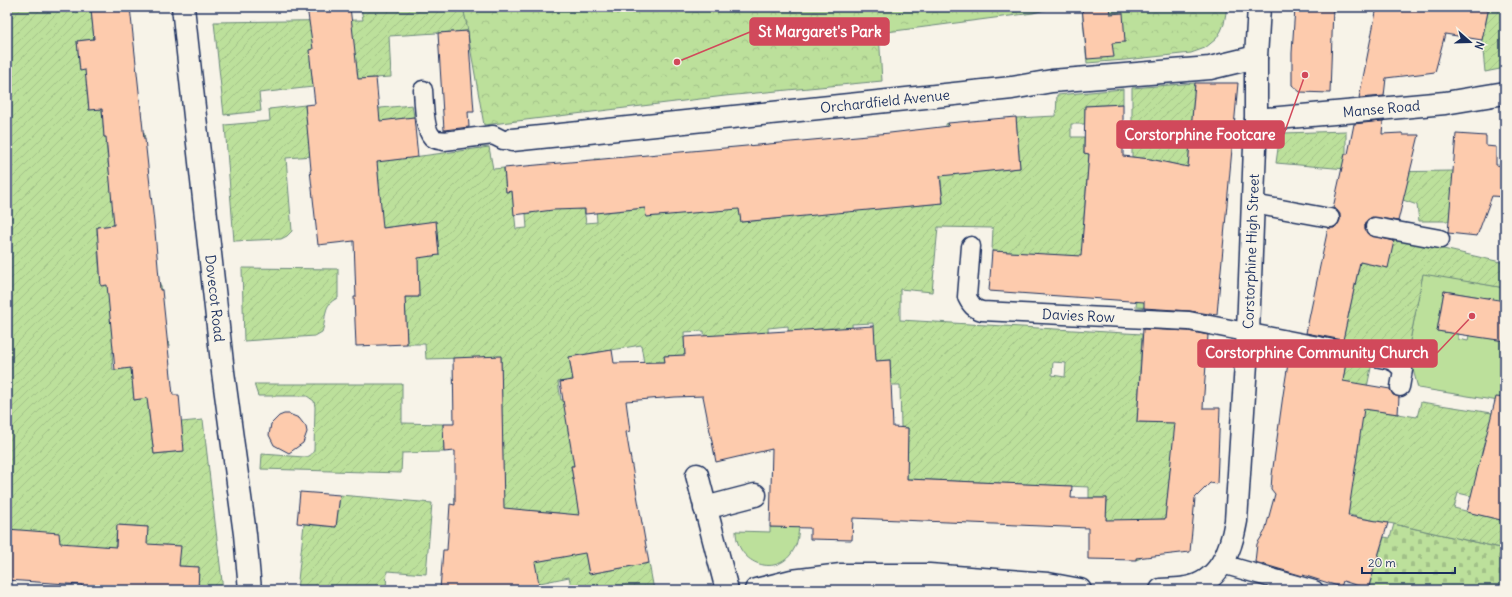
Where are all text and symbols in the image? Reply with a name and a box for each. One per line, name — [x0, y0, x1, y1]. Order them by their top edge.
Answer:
callout: St Margaret's Park — [750, 18, 889, 45]
text: St Margaret's Park — [758, 22, 882, 42]
north arrow — [1450, 22, 1490, 62]
text: N — [1472, 39, 1487, 51]
street label: Orchardfield Avenue — [819, 86, 951, 117]
street label: Manse Road — [1342, 96, 1421, 121]
callout: Corstorphine Footcare — [1117, 121, 1284, 148]
text: Corstorphine Footcare — [1124, 125, 1276, 145]
street label: Corstorphine High Street — [1239, 173, 1263, 329]
street label: Dovecot Road — [201, 254, 229, 343]
street label: Davies Row — [1042, 305, 1115, 326]
callout: Corstorphine Community Church — [1198, 340, 1437, 367]
text: Corstorphine Community Church — [1205, 343, 1429, 363]
scale bar — [1362, 549, 1455, 575]
text: 20 m — [1368, 555, 1396, 570]

